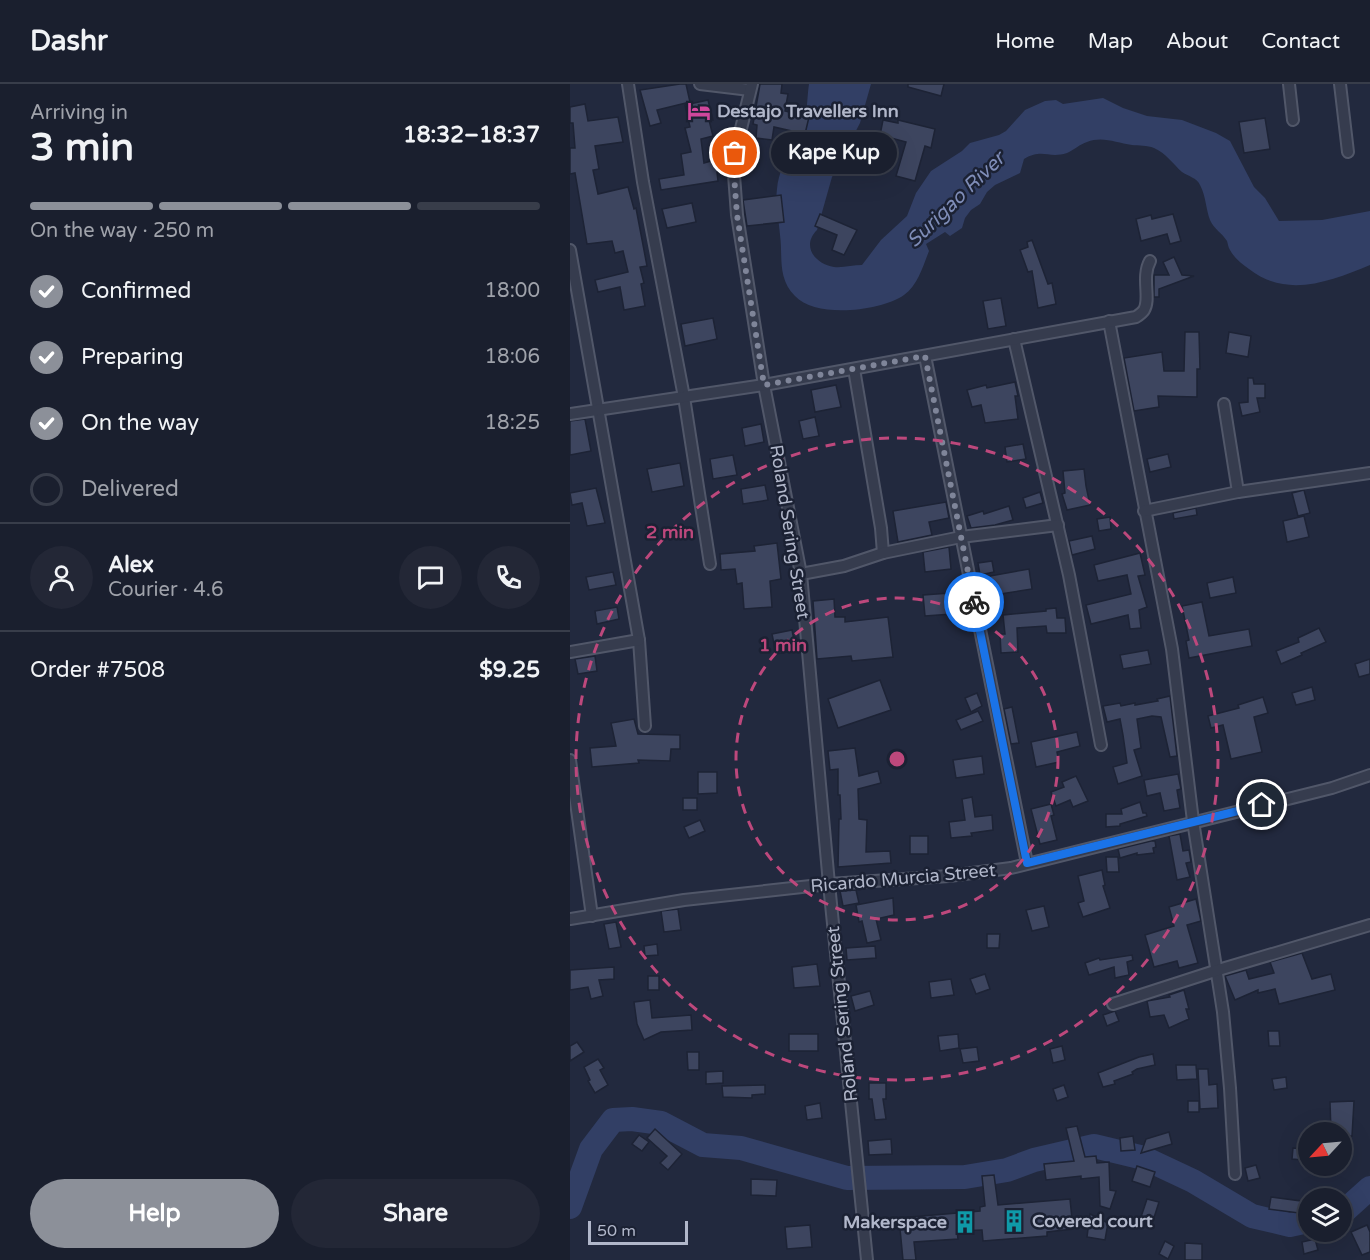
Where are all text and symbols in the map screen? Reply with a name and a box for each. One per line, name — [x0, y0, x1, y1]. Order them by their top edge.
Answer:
text: Dashr — [30, 24, 108, 58]
text: Home — [995, 29, 1055, 54]
text: Map — [1088, 29, 1133, 54]
text: About — [1166, 29, 1228, 54]
text: Contact — [1261, 29, 1340, 54]
hotel icon: Destajo Travellers Inn — [686, 98, 712, 124]
place label: Destajo Travellers Inn — [717, 100, 899, 122]
text: Arriving in — [30, 101, 128, 125]
text: 18:32–18:37 — [403, 122, 540, 148]
text: 3 min — [30, 124, 134, 171]
pin — [709, 127, 760, 178]
callout: Kape Kup — [771, 132, 897, 174]
icon: bag — [718, 136, 751, 169]
text: Kape Kup — [788, 141, 880, 165]
water label: Surigao River — [902, 146, 1012, 253]
text: On the way · 250 m — [30, 219, 214, 243]
icon: check — [30, 275, 63, 308]
text: Confirmed — [81, 278, 191, 304]
text: 18:00 — [485, 279, 540, 303]
icon: check — [30, 341, 63, 374]
text: Preparing — [81, 344, 184, 370]
text: 18:06 — [485, 345, 540, 369]
icon: check — [30, 407, 63, 440]
text: On the way — [81, 410, 199, 436]
text: 18:25 — [485, 411, 540, 435]
street label: Roland Sering Street — [765, 443, 815, 621]
text: Delivered — [81, 476, 179, 502]
text: 2 min — [646, 521, 694, 543]
button: person — [30, 546, 93, 609]
button: chat — [399, 546, 462, 609]
button: phone — [477, 546, 540, 609]
text: Alex — [108, 552, 154, 578]
courier — [944, 572, 1004, 632]
text: Courier · 4.6 — [108, 578, 223, 602]
icon: bike — [958, 586, 991, 619]
text: 1 min — [759, 634, 807, 656]
text: Order #7508 — [30, 657, 165, 683]
text: $9.25 — [479, 657, 540, 683]
centre of rings — [887, 749, 907, 769]
pin — [1236, 779, 1287, 830]
icon: home — [1245, 788, 1278, 821]
street label: Ricardo Murcia Street — [810, 859, 997, 897]
street label: Roland Sering Street — [822, 925, 862, 1103]
north arrow — [1298, 1122, 1352, 1176]
map controls — [1298, 1122, 1352, 1242]
button: Help — [30, 1179, 279, 1248]
button: Share — [291, 1179, 540, 1248]
button: layers — [1298, 1188, 1352, 1242]
building icon: Covered court — [1001, 1208, 1027, 1234]
building icon: Makerspace — [952, 1209, 978, 1235]
place label: Covered court — [1032, 1210, 1153, 1232]
place label: Makerspace — [843, 1211, 947, 1233]
scale bar — [588, 1218, 688, 1246]
text: 50 m — [597, 1221, 636, 1241]

